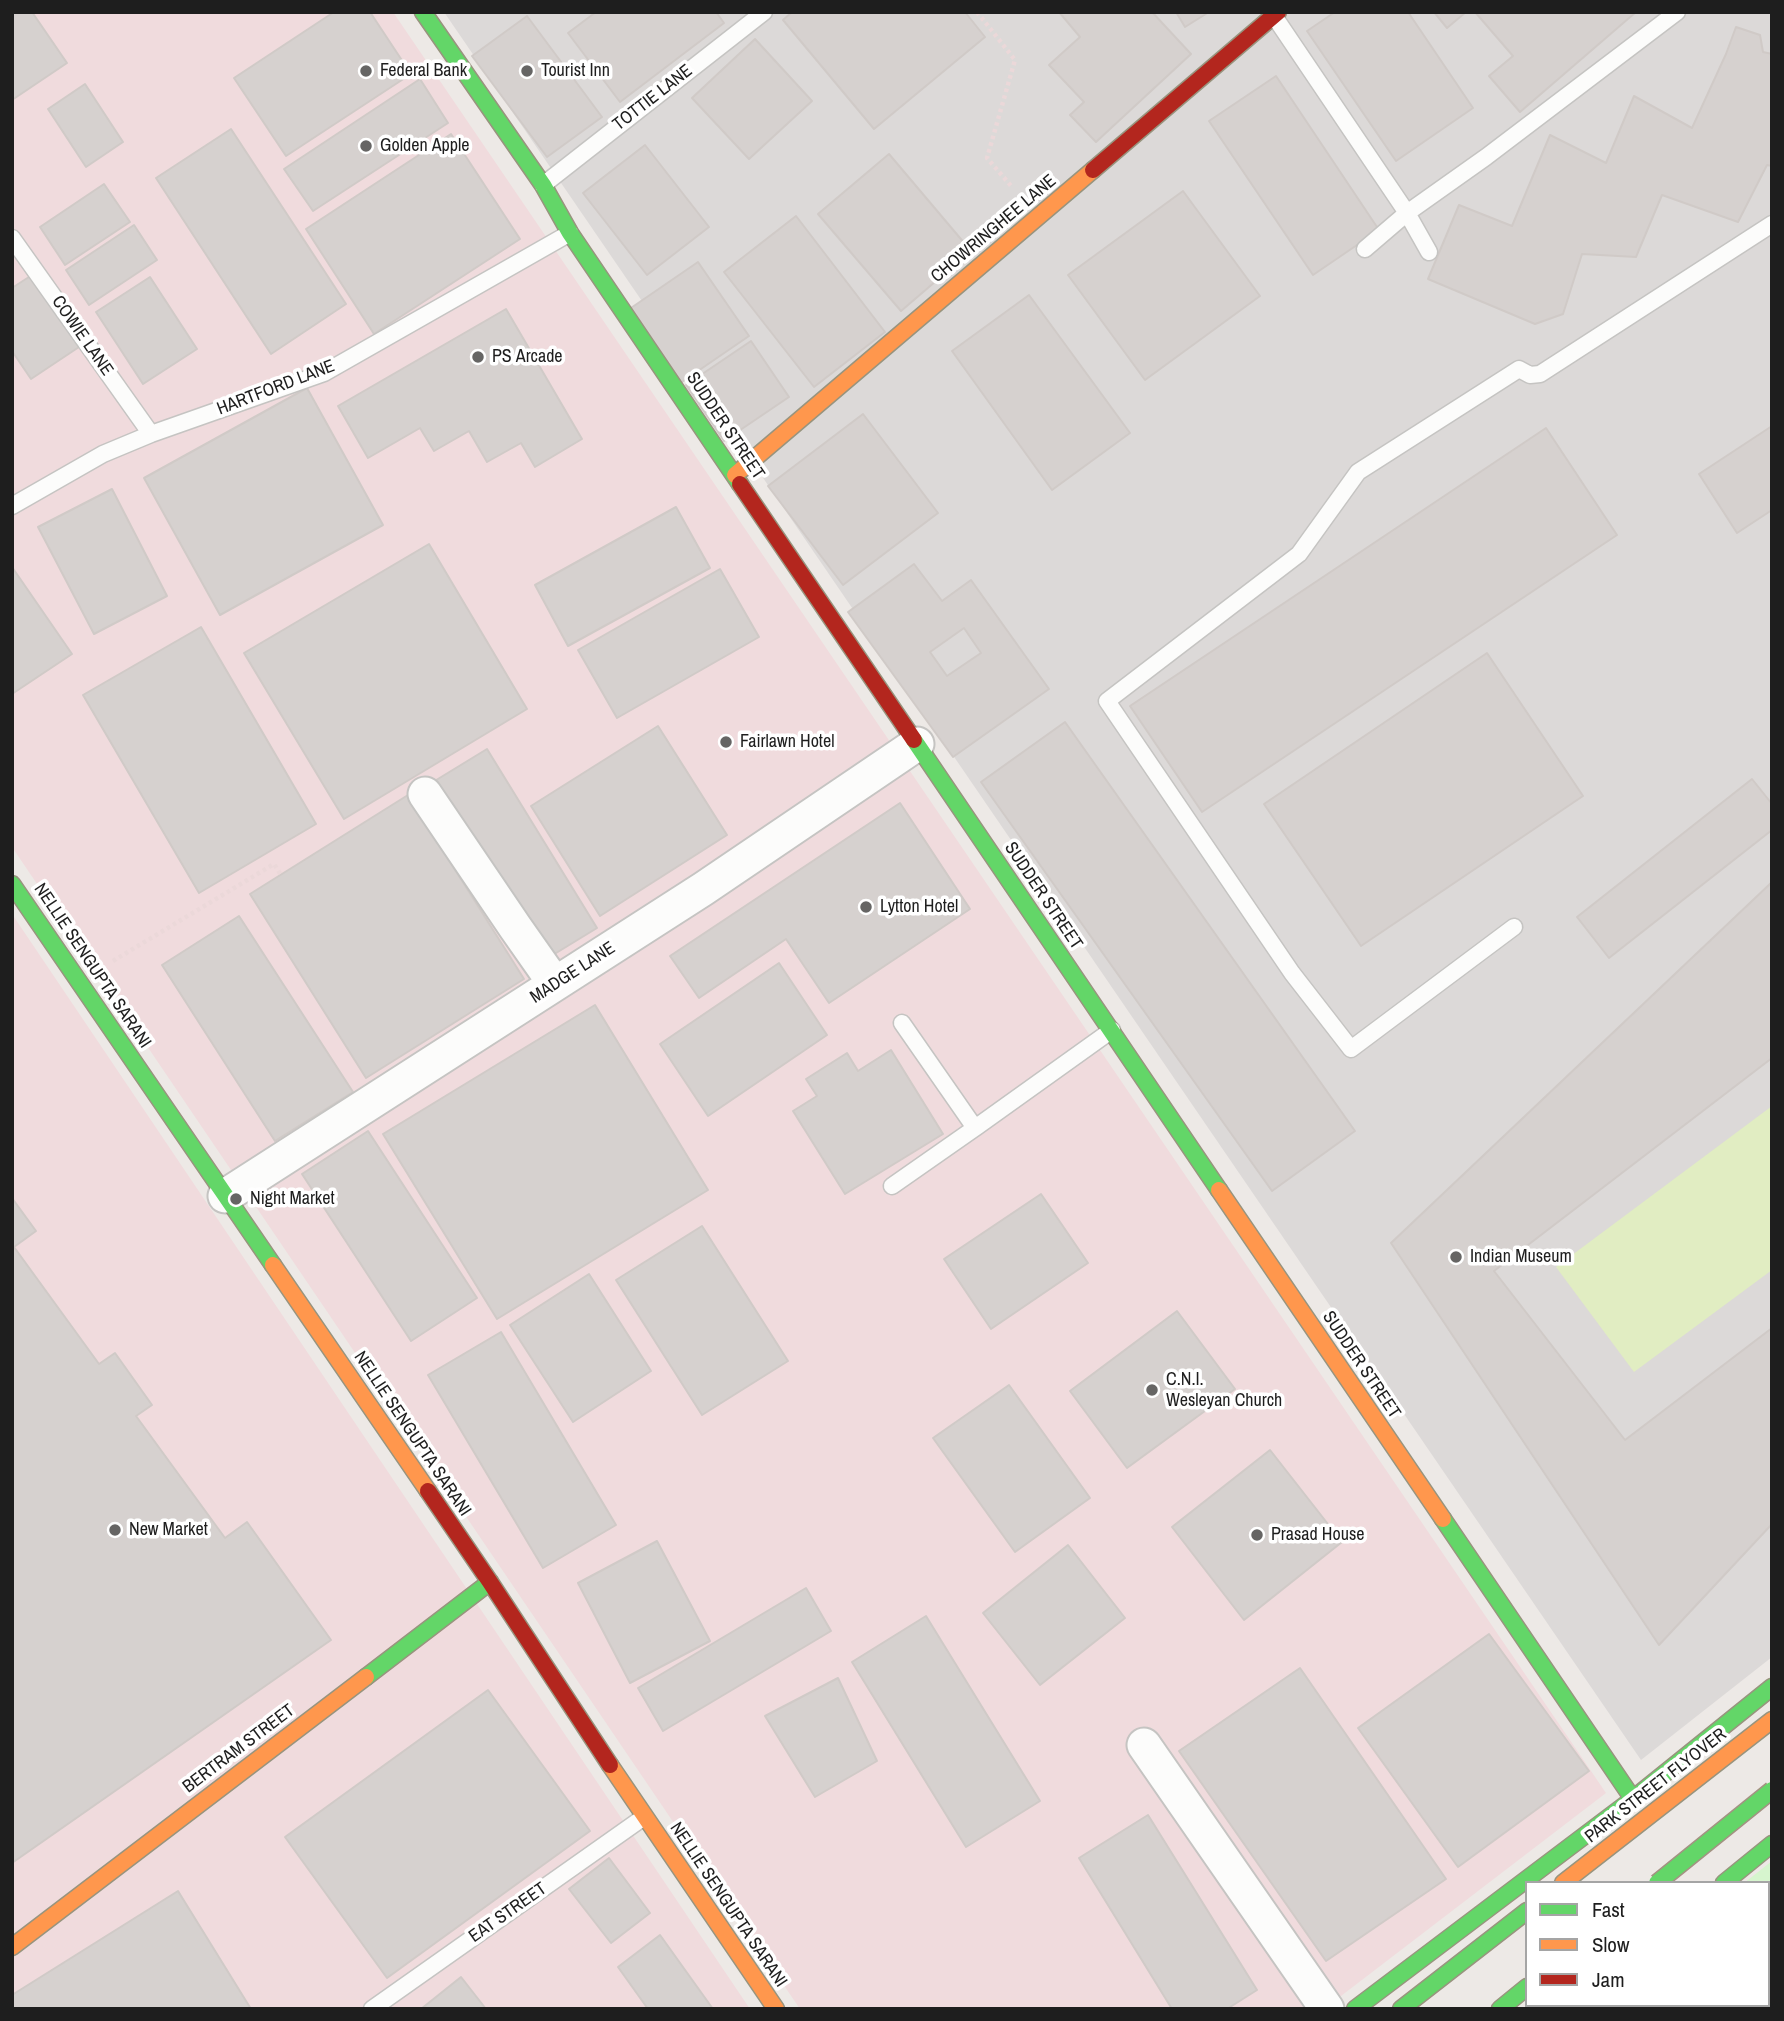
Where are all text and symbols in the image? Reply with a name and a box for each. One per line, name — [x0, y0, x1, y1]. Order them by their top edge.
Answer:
place label: Federal Bank — [380, 60, 467, 82]
place label: Tourist Inn — [541, 60, 610, 82]
street label: TOTTIE LANE — [609, 60, 697, 136]
marker: Federal Bank — [358, 63, 374, 79]
marker: Tourist Inn — [519, 63, 535, 79]
place label: Golden Apple — [380, 135, 469, 157]
marker: Golden Apple — [358, 138, 374, 154]
street label: CHOWRINGHEE LANE — [927, 170, 1061, 288]
street label: COWIE LANE — [47, 292, 117, 380]
place label: PS Arcade — [492, 346, 563, 368]
marker: PS Arcade — [470, 349, 486, 365]
street label: HARTFORD LANE — [214, 356, 338, 420]
street label: SUDDER STREET — [681, 368, 769, 484]
place label: Fairlawn Hotel — [740, 731, 834, 753]
marker: Fairlawn Hotel — [718, 734, 734, 750]
street label: SUDDER STREET — [999, 838, 1087, 954]
street label: NELLIE SENGUPTA SARANI — [29, 879, 155, 1053]
place label: Lytton Hotel — [880, 896, 958, 918]
marker: Lytton Hotel — [858, 899, 874, 915]
street label: MADGE LANE — [527, 938, 619, 1008]
place label: Night Market — [250, 1188, 334, 1210]
marker: Night Market — [228, 1191, 244, 1207]
place label: Indian Museum — [1470, 1246, 1572, 1268]
marker: Indian Museum — [1448, 1249, 1464, 1265]
street label: SUDDER STREET — [1317, 1307, 1405, 1423]
street label: NELLIE SENGUPTA SARANI — [349, 1347, 475, 1521]
place label: C.N.I. Wesleyan Church — [1166, 1369, 1282, 1412]
marker: C.N.I. Wesleyan Church — [1144, 1382, 1160, 1398]
place label: New Market — [129, 1519, 208, 1541]
marker: New Market — [107, 1522, 123, 1538]
place label: Prasad House — [1271, 1524, 1365, 1546]
marker: Prasad House — [1249, 1527, 1265, 1543]
street label: BERTRAM STREET — [179, 1700, 299, 1798]
street label: PARK STREET FLYOVER — [1581, 1724, 1731, 1848]
street label: NELLIE SENGUPTA SARANI — [665, 1818, 791, 1992]
street label: EAT STREET — [465, 1878, 551, 1948]
legend — [1525, 1881, 1770, 2007]
text: Fast — [1592, 1895, 1625, 1924]
text: Slow — [1592, 1930, 1629, 1959]
text: Jam — [1592, 1965, 1625, 1994]

